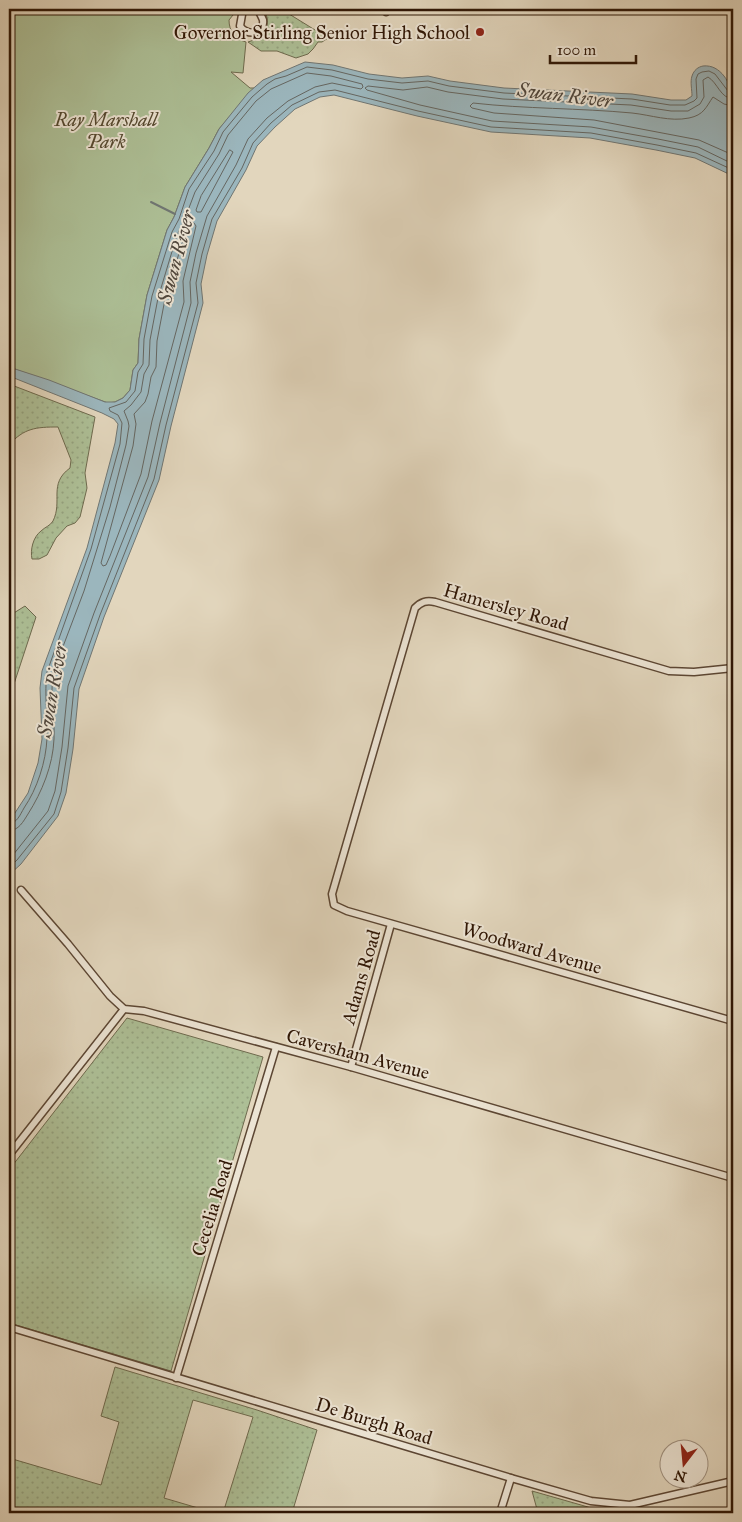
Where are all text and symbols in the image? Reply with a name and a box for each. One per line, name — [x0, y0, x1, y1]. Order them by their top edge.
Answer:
place label: Governor Stirling Senior High School — [174, 21, 471, 45]
marker: Governor Stirling Senior High School — [474, 26, 486, 38]
scale bar — [550, 32, 636, 64]
text: 100 m — [557, 41, 597, 59]
water label: Swan River — [515, 77, 616, 113]
park label: Ray Marshall Park — [54, 108, 159, 153]
water label: Swan River — [152, 206, 200, 307]
street label: Hamersley Road — [441, 578, 571, 636]
water label: Swan River — [32, 639, 72, 740]
street label: Woodward Avenue — [459, 917, 605, 979]
street label: Adams Road — [336, 926, 386, 1028]
street label: Caversham Avenue — [284, 1024, 432, 1084]
street label: Cecelia Road — [186, 1156, 238, 1259]
street label: De Burgh Road — [313, 1392, 436, 1451]
north arrow — [660, 1440, 710, 1490]
text: N — [672, 1466, 689, 1486]

